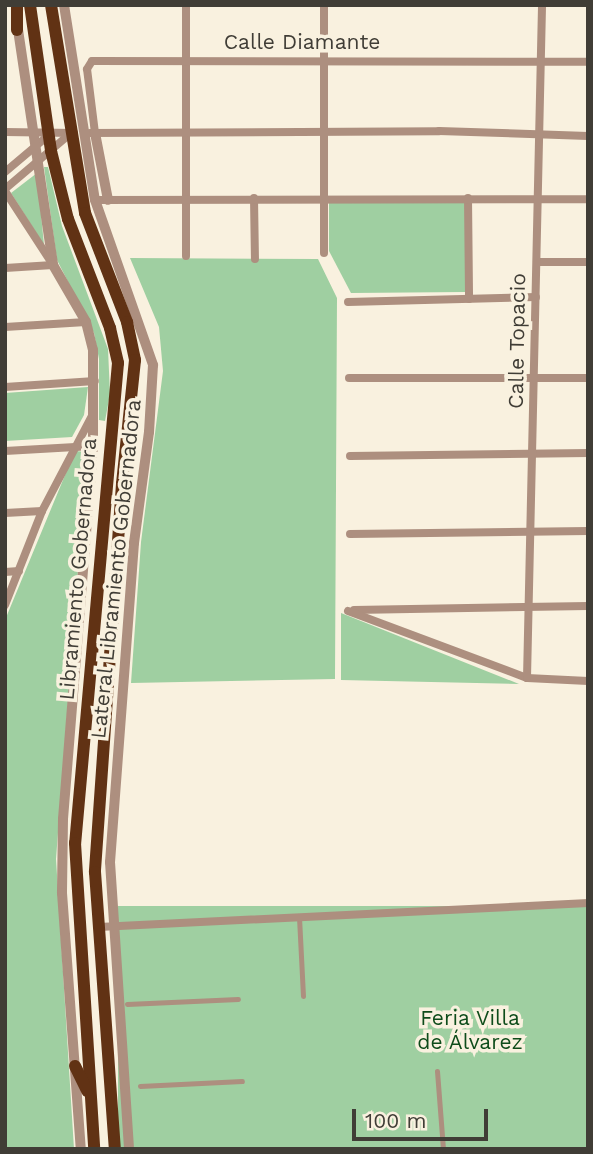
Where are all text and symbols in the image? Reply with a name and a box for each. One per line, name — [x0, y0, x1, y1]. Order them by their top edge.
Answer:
street label: Calle Diamante — [224, 29, 380, 55]
street label: Calle Topacio — [503, 273, 531, 409]
street label: Lateral Libramiento Gobernadora — [86, 398, 146, 740]
street label: Libramiento Gobernadora — [54, 437, 102, 701]
park label: Feria Villa de Álvarez — [417, 1005, 523, 1055]
scale bar — [355, 1094, 491, 1138]
text: 100 m — [365, 1108, 427, 1133]

